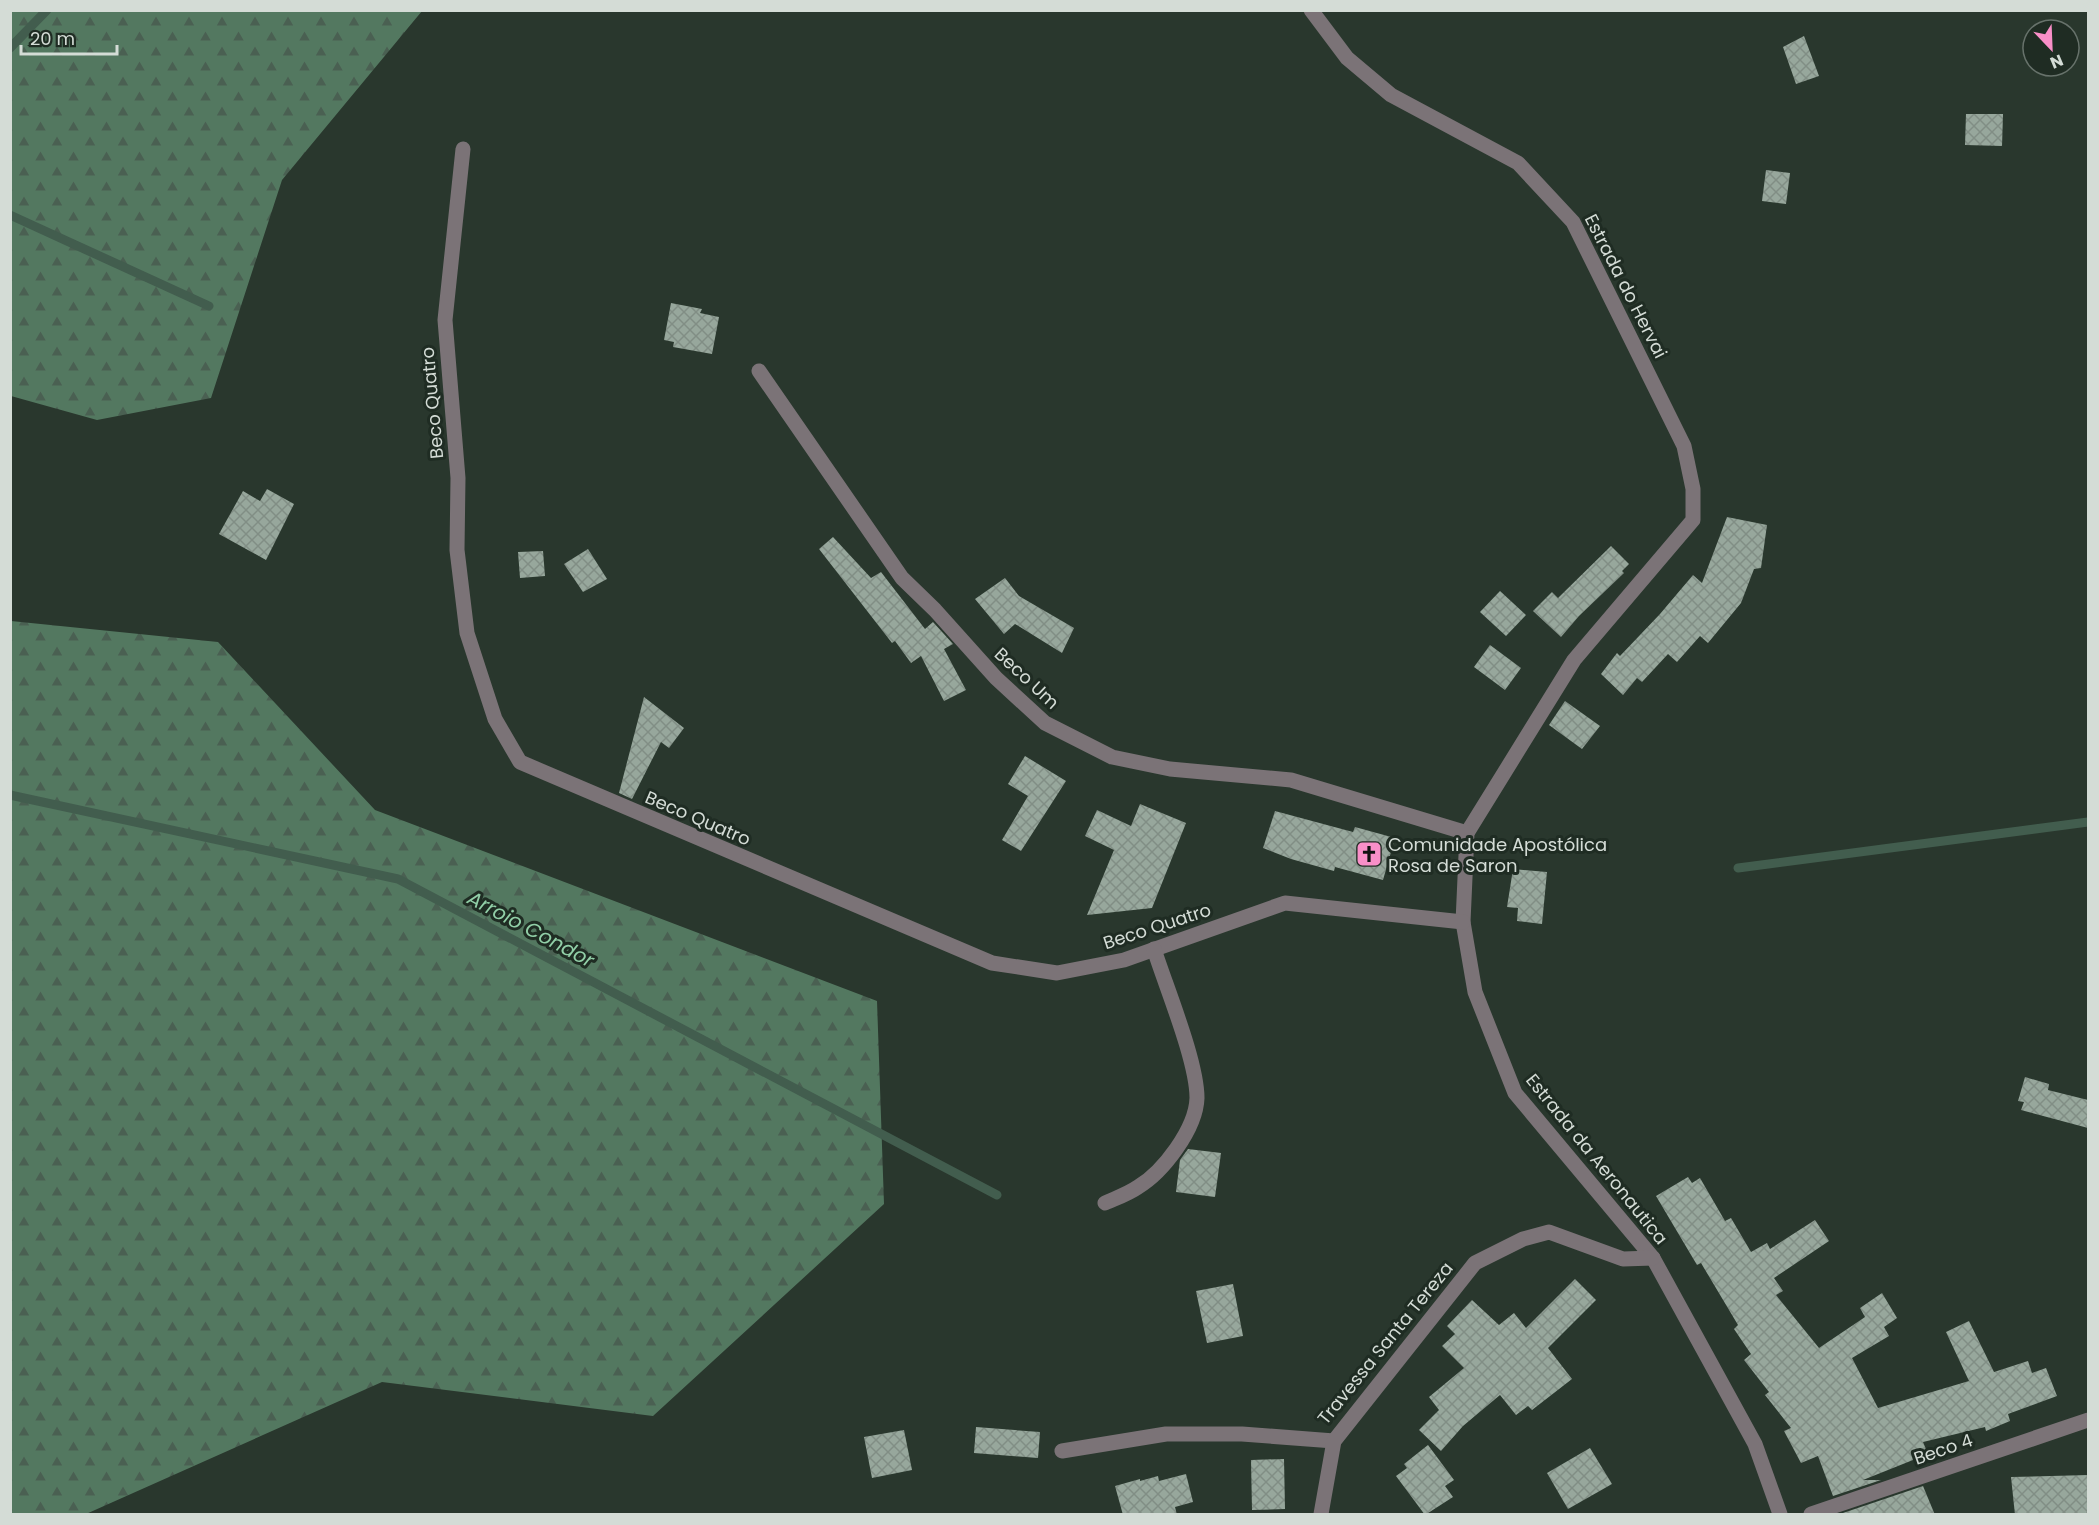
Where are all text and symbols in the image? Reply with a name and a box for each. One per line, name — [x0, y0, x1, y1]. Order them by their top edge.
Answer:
scale bar — [21, 18, 117, 56]
north arrow — [2021, 18, 2081, 78]
text: 20 m — [30, 26, 75, 51]
text: N — [2047, 48, 2067, 74]
street label: Estrada do Hervai — [1579, 210, 1673, 362]
street label: Beco Quatro — [415, 346, 449, 460]
street label: Beco Um — [989, 642, 1065, 714]
street label: Beco Quatro — [642, 785, 754, 851]
place label: Comunidade Apostólica Rosa de Saron — [1388, 832, 1607, 878]
church icon: Comunidade Apostólica Rosa de Saron — [1354, 839, 1384, 869]
water label: Arroio Condor — [462, 883, 600, 974]
street label: Beco Quatro — [1100, 897, 1214, 955]
street label: Estrada da Aeronautica — [1520, 1068, 1674, 1250]
street label: Travessa Santa Tereza — [1312, 1256, 1458, 1430]
street label: Beco 4 — [1910, 1427, 1976, 1471]

